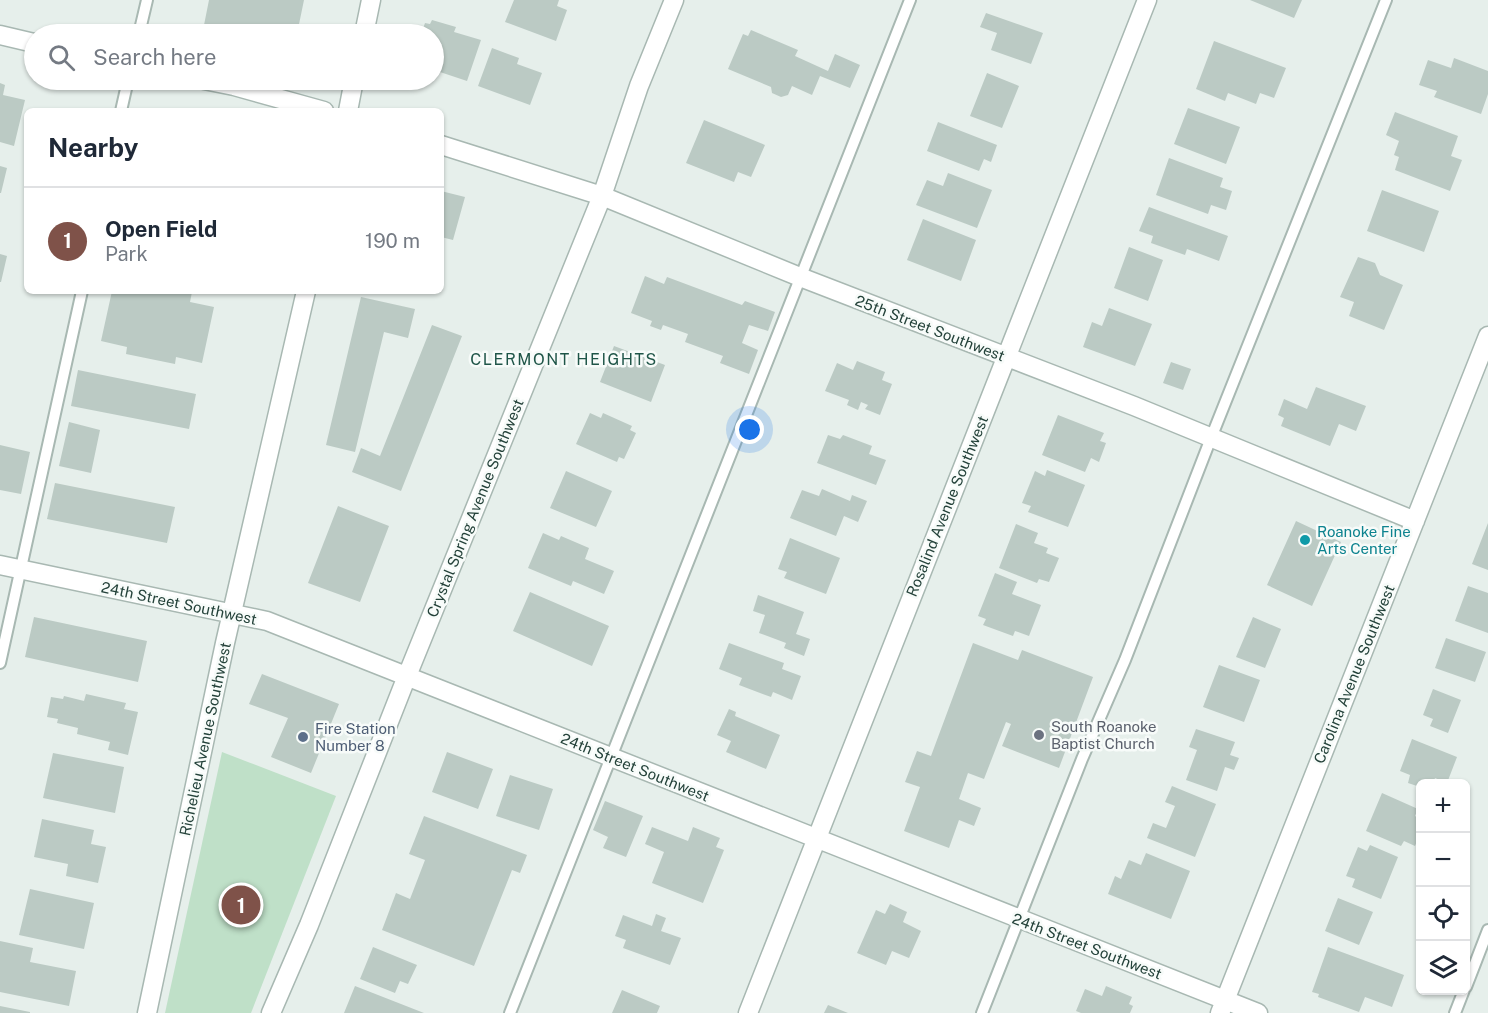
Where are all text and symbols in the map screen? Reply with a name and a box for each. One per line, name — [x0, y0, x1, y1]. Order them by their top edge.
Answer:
search box — [24, 24, 444, 90]
icon: search — [45, 41, 78, 74]
text: Search here — [93, 44, 217, 70]
text: Nearby — [48, 132, 138, 163]
text: Open Field — [105, 216, 217, 242]
text: 1 — [63, 229, 72, 253]
text: 190 m — [365, 229, 420, 253]
text: Park — [105, 242, 148, 266]
street label: 25th Street Southwest — [853, 292, 1007, 364]
district label: CLERMONT HEIGHTS — [470, 350, 658, 369]
street label: Crystal Spring Avenue Southwest — [423, 396, 527, 620]
street label: Rosalind Avenue Southwest — [903, 413, 991, 599]
your location — [735, 415, 764, 444]
place label: Roanoke Fine Arts Center — [1317, 523, 1411, 557]
marker: Roanoke Fine Arts Center — [1298, 533, 1312, 547]
street label: 24th Street Southwest — [100, 578, 259, 628]
street label: Carolina Avenue Southwest — [1310, 582, 1398, 766]
street label: Richelieu Avenue Southwest — [176, 640, 234, 837]
place label: South Roanoke Baptist Church — [1051, 718, 1157, 752]
place label: Fire Station Number 8 — [315, 720, 396, 754]
marker: South Roanoke Baptist Church — [1032, 728, 1046, 742]
street label: 24th Street Southwest — [558, 729, 712, 805]
marker: Fire Station Number 8 — [296, 730, 310, 744]
map controls — [1416, 779, 1470, 995]
button: + — [1416, 779, 1470, 833]
button: − — [1416, 833, 1470, 887]
pin: 1 — [222, 882, 260, 928]
button: locate — [1416, 887, 1470, 941]
street label: 24th Street Southwest — [1010, 910, 1164, 982]
button: layers — [1416, 941, 1470, 995]

